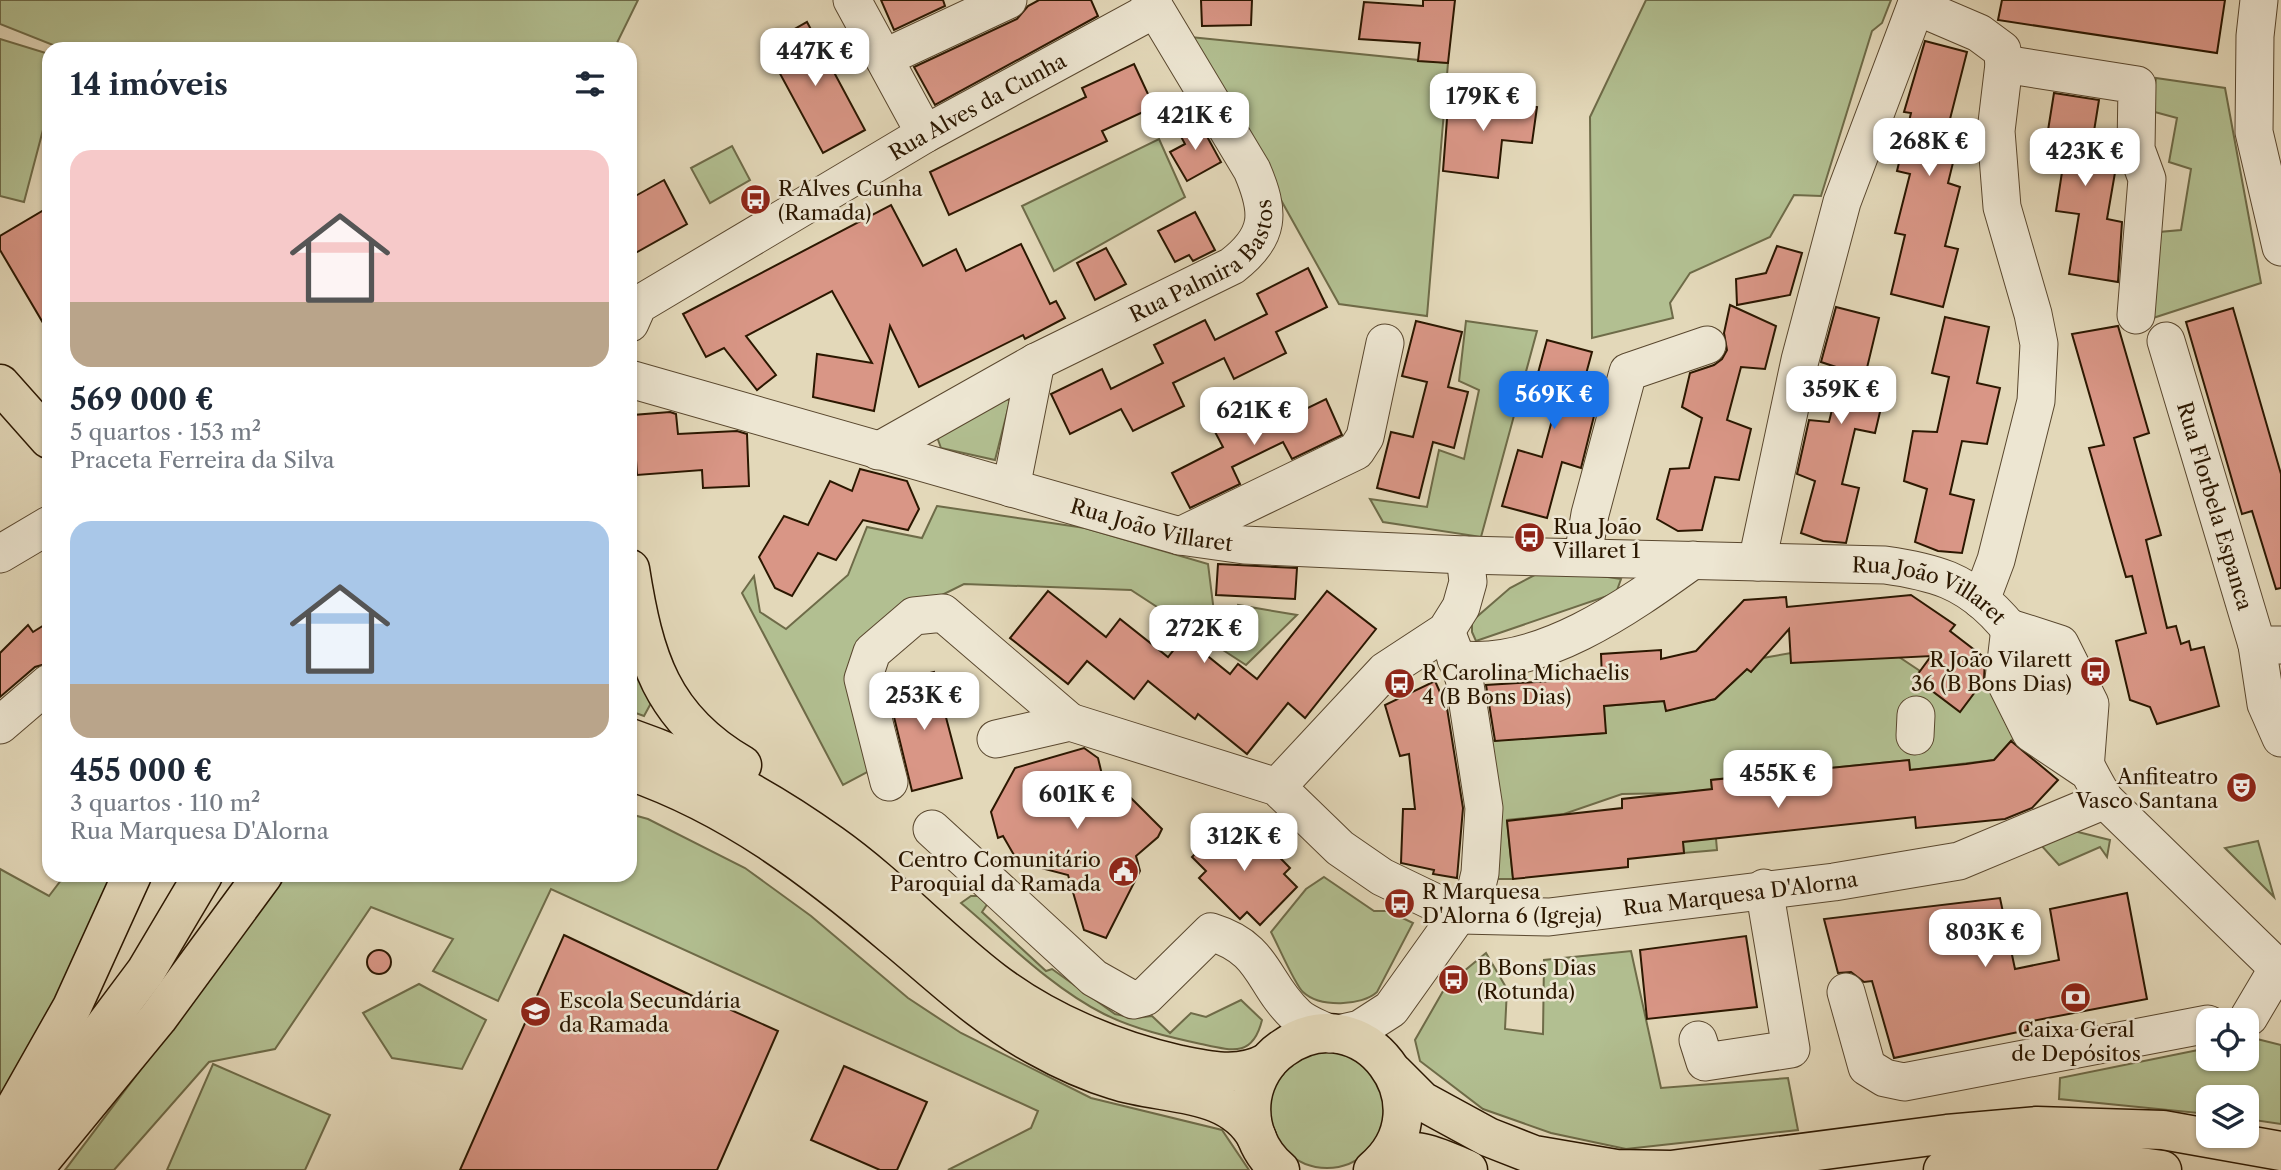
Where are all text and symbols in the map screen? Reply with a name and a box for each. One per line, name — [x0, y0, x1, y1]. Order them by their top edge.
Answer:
pin: 447K € — [758, 28, 872, 88]
text: 447K € — [776, 37, 854, 65]
street label: Rua Alves da Cunha — [884, 47, 1071, 165]
icon: filters — [571, 65, 609, 103]
text: 14 imóveis — [70, 66, 228, 103]
pin: 179K € — [1426, 74, 1540, 133]
text: 179K € — [1446, 82, 1520, 110]
pin: 421K € — [1138, 92, 1252, 152]
text: 421K € — [1157, 101, 1233, 129]
pin: 268K € — [1872, 118, 1986, 178]
text: 268K € — [1889, 127, 1969, 155]
pin: 423K € — [2028, 128, 2142, 188]
text: 423K € — [2046, 137, 2124, 165]
place label: R Alves Cunha (Ramada) — [778, 176, 924, 225]
bus stop icon: R Alves Cunha (Ramada) — [738, 183, 772, 217]
icon: home — [277, 195, 403, 321]
street label: Rua Palmira Bastos — [1125, 198, 1277, 327]
pin: 359K € — [1784, 366, 1898, 426]
pin: 569K € — [1497, 372, 1611, 431]
text: 359K € — [1802, 375, 1880, 403]
text: 569K € — [1515, 380, 1593, 408]
text: 569 000 € — [70, 381, 214, 418]
pin: 621K € — [1197, 388, 1311, 447]
text: 621K € — [1216, 396, 1292, 424]
street label: Rua Florbela Espanca — [2172, 399, 2259, 614]
text: 5 quartos · 153 m² — [70, 418, 261, 446]
text: Praceta Ferreira da Silva — [70, 446, 335, 474]
street label: Rua João Villaret — [1068, 493, 1235, 556]
place label: Rua João Villaret 1 — [1552, 514, 1642, 563]
bus stop icon: Rua João Villaret 1 — [1513, 521, 1547, 555]
street label: Rua João Villaret — [1852, 552, 2012, 629]
icon: home — [277, 566, 403, 692]
pin: 272K € — [1147, 606, 1261, 665]
text: 272K € — [1165, 614, 1243, 642]
place label: R João Vilarett 36 (B Bons Dias) — [1911, 647, 2073, 696]
bus stop icon: R João Vilarett 36 (B Bons Dias) — [2078, 654, 2112, 688]
place label: R Carolina Michaelis 4 (B Bons Dias) — [1422, 660, 1629, 709]
bus stop icon: R Carolina Michaelis 4 (B Bons Dias) — [1382, 667, 1416, 701]
pin: 253K € — [867, 672, 981, 732]
text: 253K € — [885, 681, 963, 709]
pin: 455K € — [1721, 750, 1835, 810]
text: 455 000 € — [70, 752, 212, 789]
text: 455K € — [1739, 759, 1817, 787]
place label: Anfiteatro Vasco Santana — [2075, 764, 2219, 813]
theatre icon: Anfiteatro Vasco Santana — [2224, 771, 2258, 805]
pin: 601K € — [1020, 772, 1134, 831]
text: 601K € — [1039, 780, 1115, 808]
text: 3 quartos · 110 m² — [70, 789, 261, 817]
pin: 312K € — [1187, 814, 1301, 873]
text: Rua Marquesa D'Alorna — [70, 817, 329, 845]
text: 312K € — [1206, 822, 1282, 850]
place label: Centro Comunitário Paroquial da Ramada — [890, 847, 1102, 896]
public building icon: Centro Comunitário Paroquial da Ramada — [1107, 854, 1141, 888]
street label: Rua Marquesa D'Alorna — [1621, 866, 1860, 920]
place label: R Marquesa D'Alorna 6 (Igreja) — [1422, 879, 1602, 928]
bus stop icon: R Marquesa D'Alorna 6 (Igreja) — [1382, 886, 1416, 920]
pin: 803K € — [1928, 909, 2042, 969]
text: 803K € — [1945, 918, 2025, 946]
place label: B Bons Dias (Rotunda) — [1477, 955, 1596, 1004]
bus stop icon: B Bons Dias (Rotunda) — [1437, 962, 1471, 996]
bank icon: Caixa Geral de Depósitos — [2059, 980, 2093, 1014]
place label: Escola Secundária da Ramada — [559, 988, 742, 1037]
school or university icon: Escola Secundária da Ramada — [519, 995, 553, 1029]
map controls — [2196, 1008, 2259, 1148]
button: locate — [2196, 1008, 2259, 1071]
place label: Caixa Geral de Depósitos — [2011, 1017, 2141, 1066]
button: layers — [2196, 1085, 2259, 1148]

